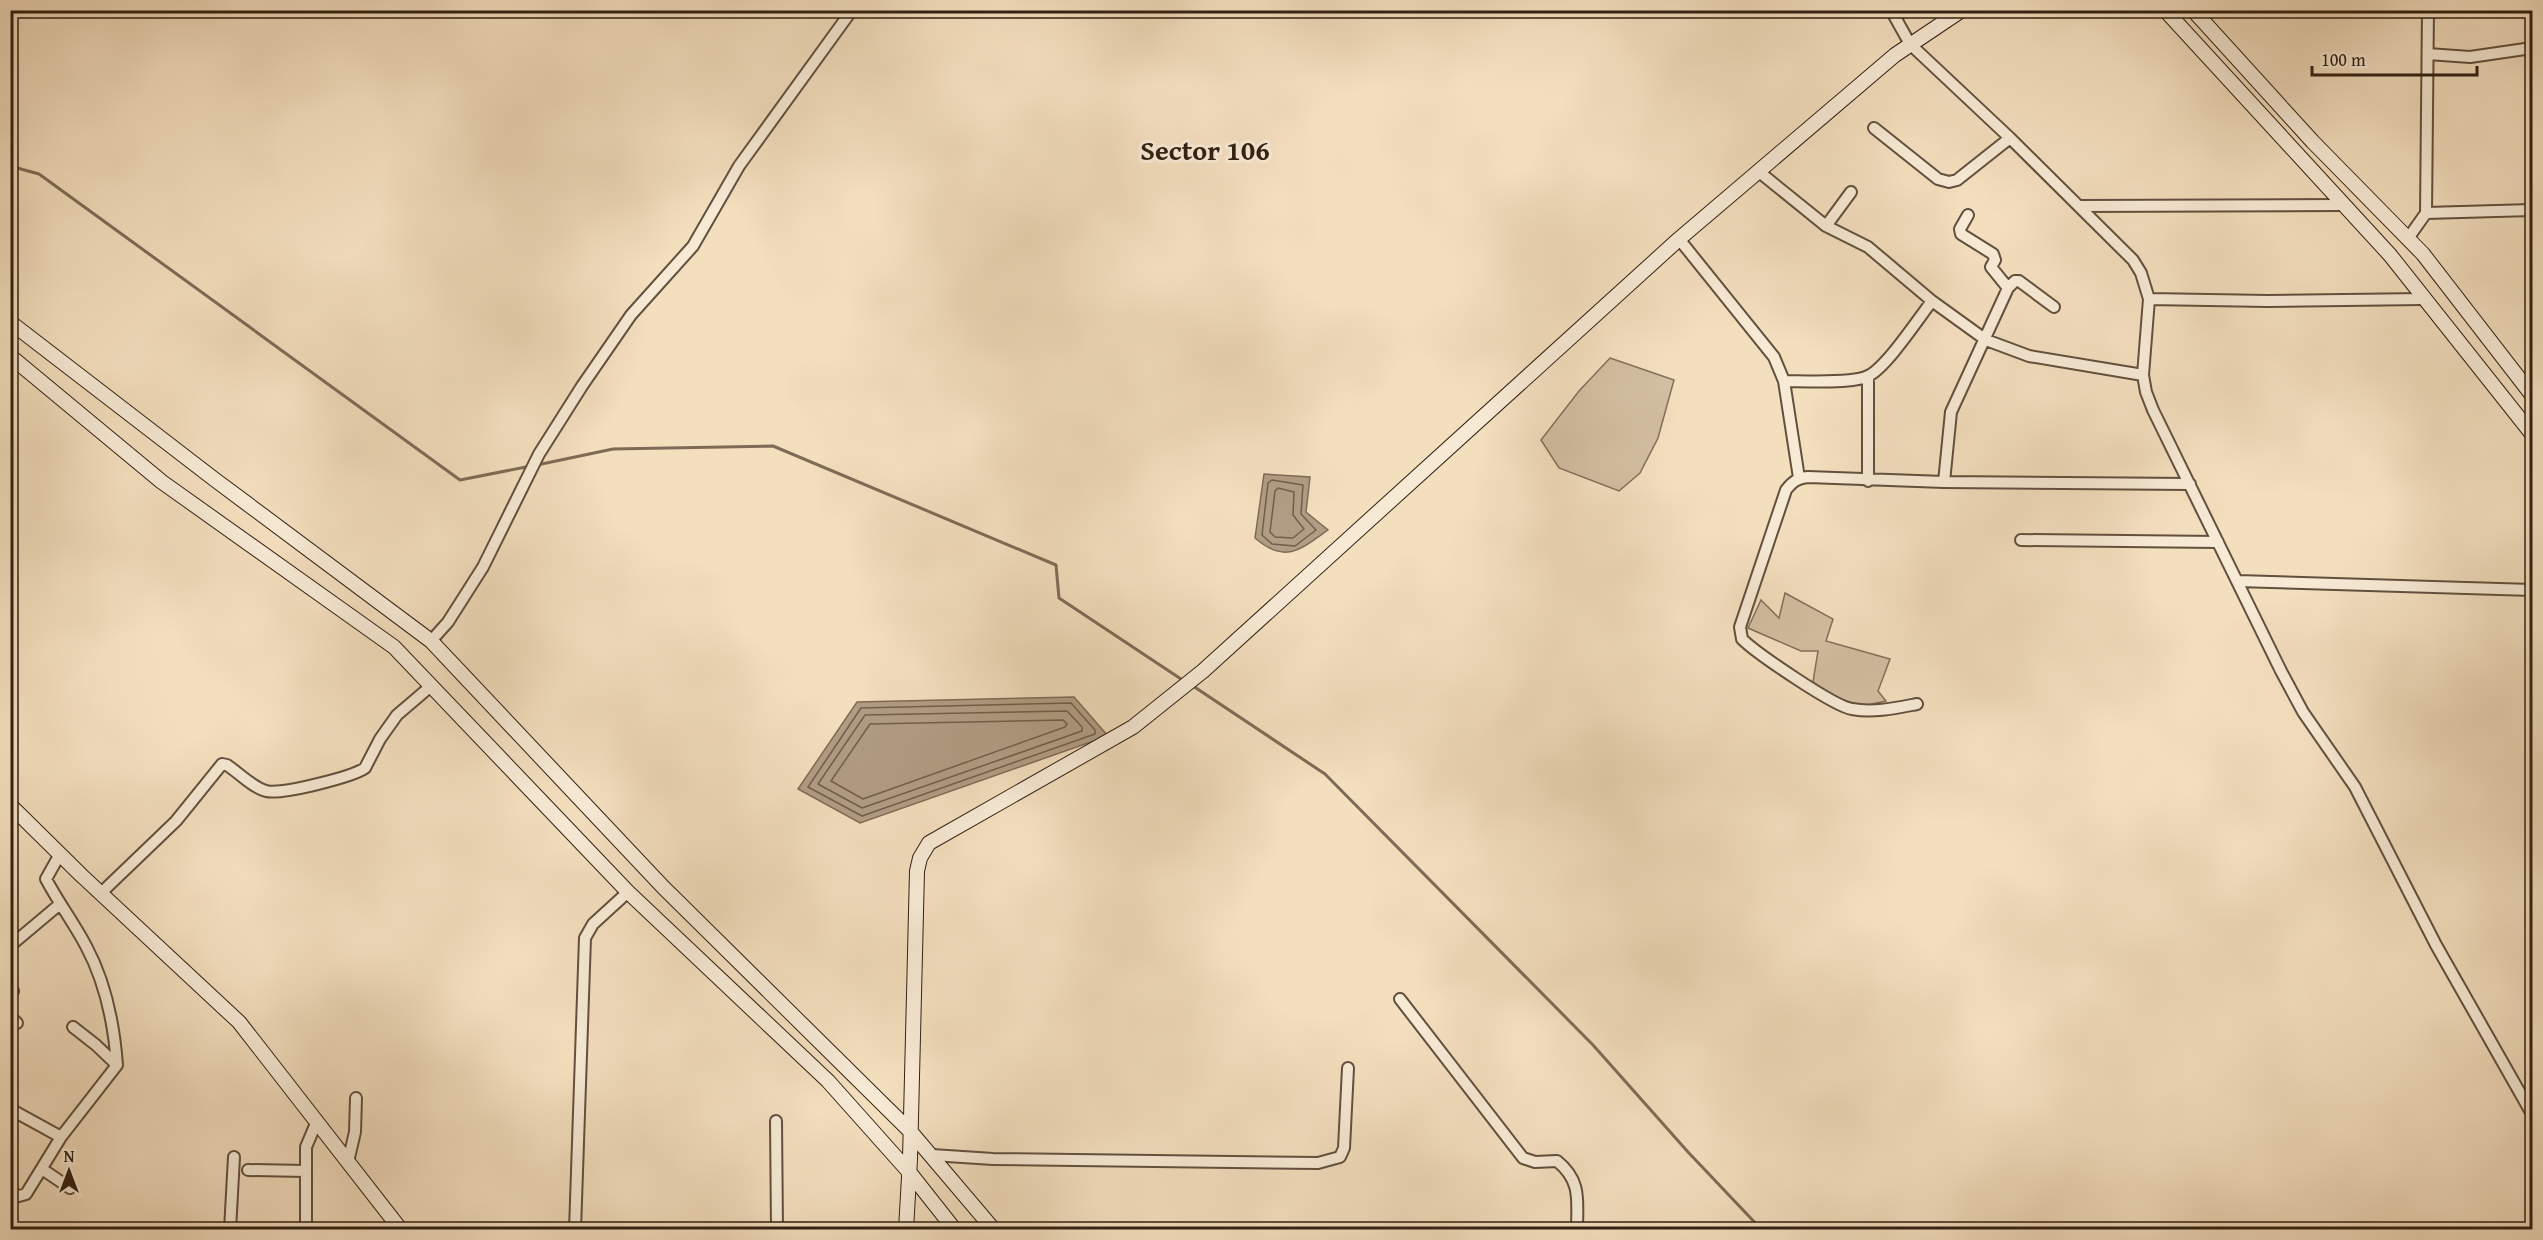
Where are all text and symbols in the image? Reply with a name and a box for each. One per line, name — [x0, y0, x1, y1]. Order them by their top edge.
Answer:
scale bar — [2312, 39, 2477, 77]
text: 100 m — [2321, 46, 2366, 73]
district label: Sector 106 — [1140, 129, 1270, 170]
north arrow — [39, 1141, 99, 1201]
text: N — [64, 1144, 75, 1168]

